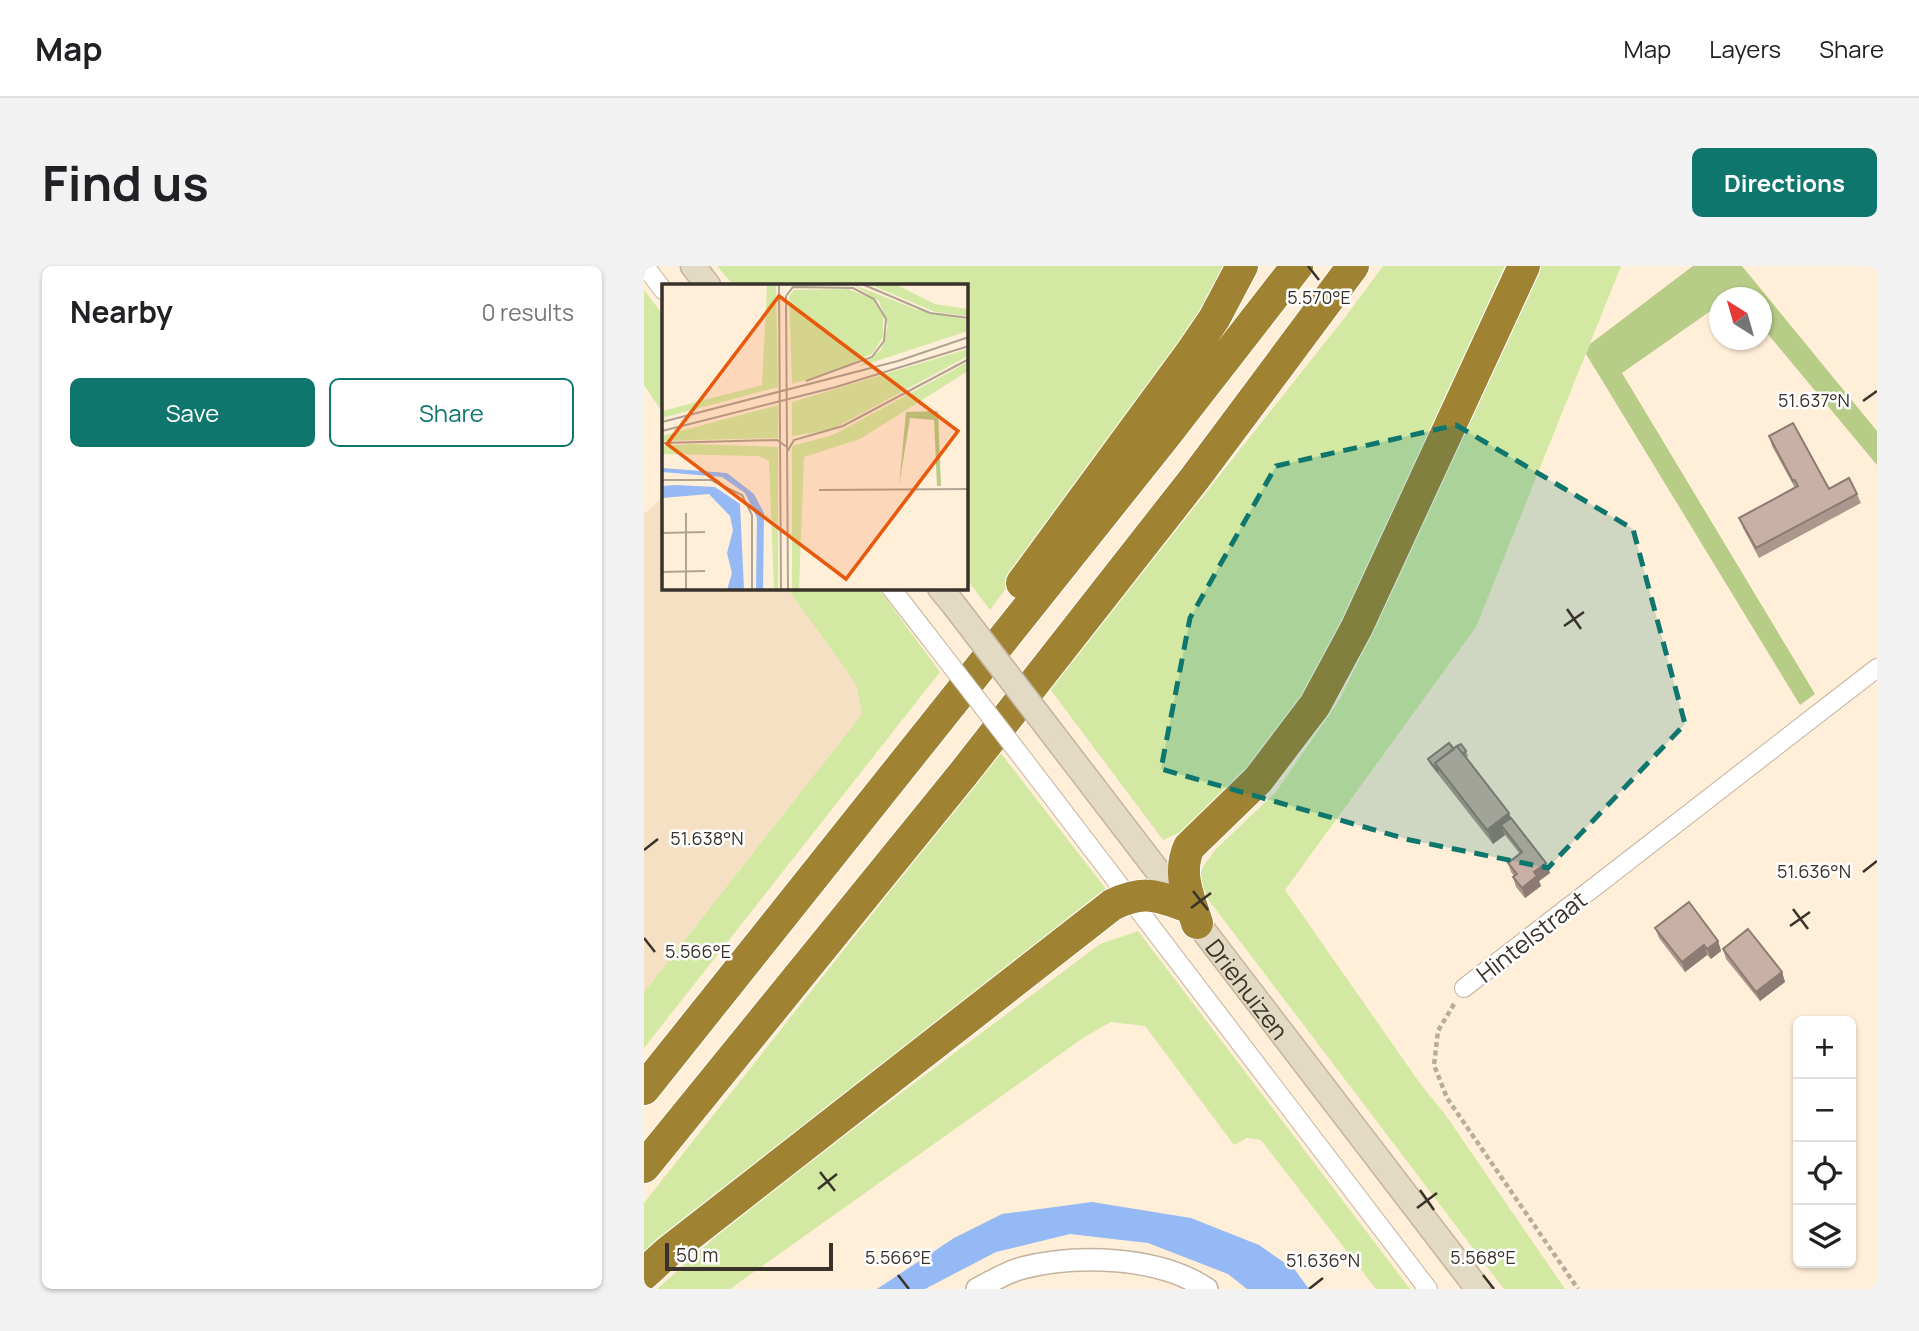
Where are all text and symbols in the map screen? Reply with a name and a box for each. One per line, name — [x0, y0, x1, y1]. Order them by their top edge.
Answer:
text: Map — [35, 26, 103, 71]
text: Map — [1624, 32, 1671, 65]
text: Layers — [1709, 32, 1781, 65]
text: Share — [1819, 32, 1884, 65]
button: Directions — [1692, 148, 1877, 217]
text: Find us — [42, 149, 209, 216]
inset map — [662, 284, 968, 590]
text: 5.570°E — [1287, 285, 1351, 309]
north arrow — [1709, 287, 1772, 350]
text: Nearby — [70, 291, 173, 332]
text: 0 results — [481, 296, 574, 328]
button: Save — [70, 378, 315, 447]
button: Share — [329, 378, 574, 447]
text: 51.637°N — [1778, 388, 1850, 412]
text: 51.638°N — [670, 826, 744, 850]
text: 51.636°N — [1777, 859, 1851, 883]
street label: Hintelstraat — [1469, 882, 1593, 990]
street label: Driehuizen — [1199, 932, 1297, 1046]
text: 5.566°E — [665, 939, 731, 963]
map controls — [1793, 1016, 1856, 1268]
button: + — [1793, 1016, 1856, 1079]
button: − — [1793, 1079, 1856, 1142]
button: locate — [1793, 1142, 1856, 1205]
button: layers — [1793, 1205, 1856, 1268]
scale bar — [665, 1240, 833, 1272]
text: 50 m — [676, 1242, 718, 1268]
text: 5.566°E — [865, 1245, 931, 1269]
text: 5.568°E — [1450, 1245, 1516, 1269]
text: 51.636°N — [1286, 1248, 1360, 1272]

